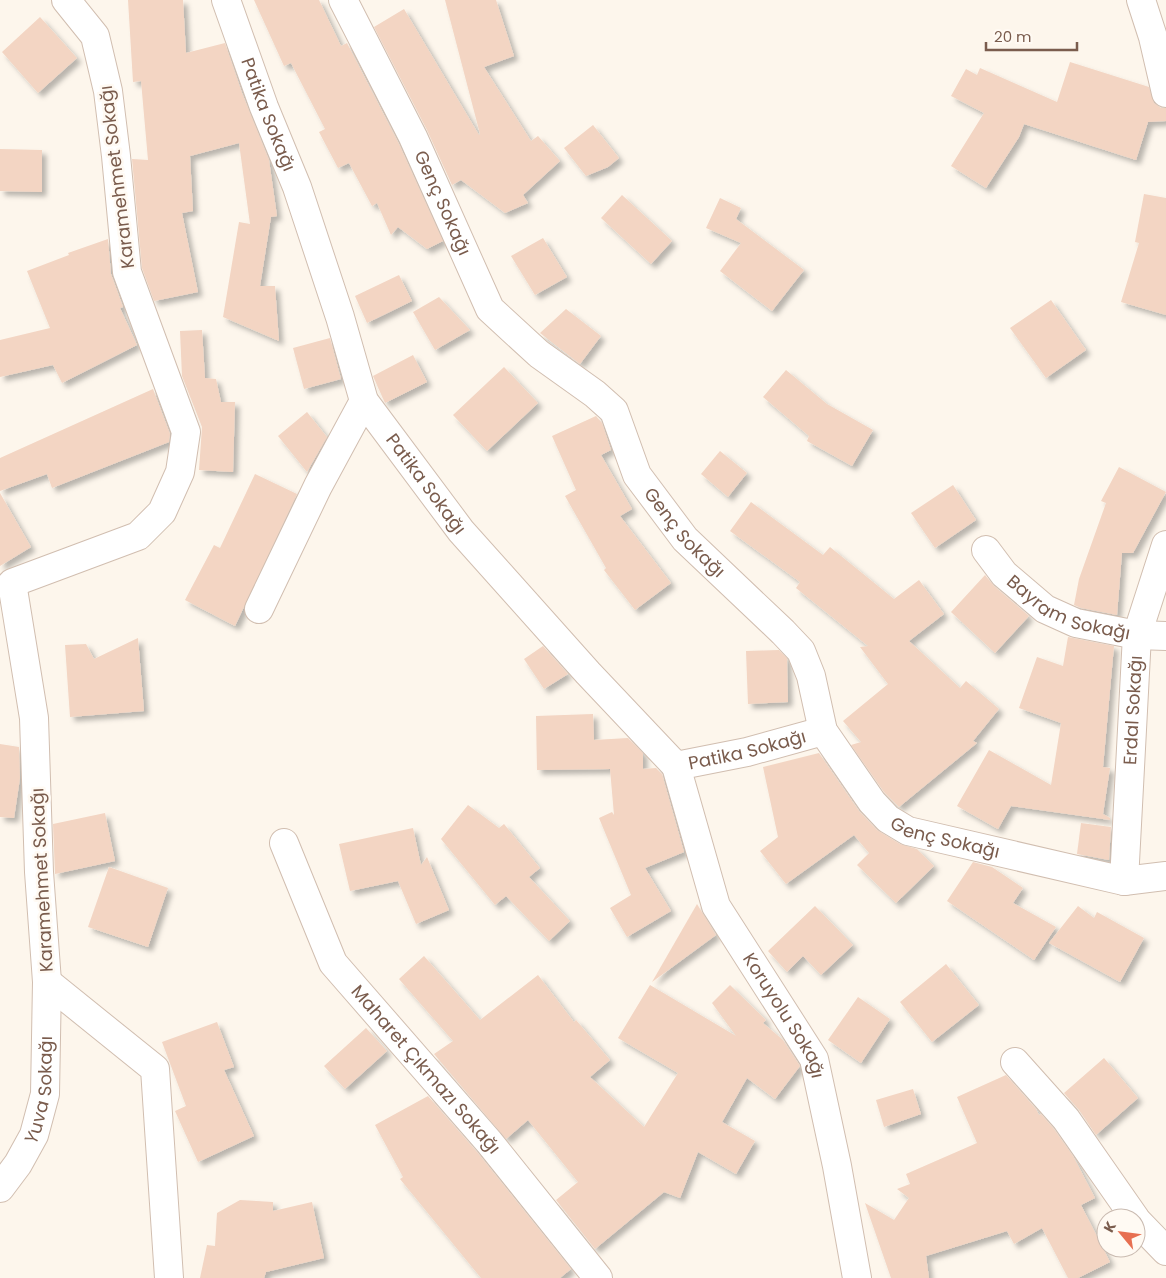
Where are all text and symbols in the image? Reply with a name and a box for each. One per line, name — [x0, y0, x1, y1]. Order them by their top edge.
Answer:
scale bar — [986, 20, 1077, 52]
text: 20 m — [994, 26, 1032, 47]
street label: Patika Sokağı — [235, 54, 302, 175]
street label: Karamehmet Sokağı — [93, 84, 140, 270]
street label: Genç Sokağı — [409, 146, 477, 259]
street label: Patika Sokağı — [380, 428, 472, 539]
street label: Genç Sokağı — [639, 482, 731, 583]
street label: Bayram Sokağı — [1002, 569, 1132, 645]
street label: Erdal Sokağı — [1117, 655, 1148, 766]
street label: Patika Sokağı — [686, 723, 809, 775]
street label: Karamehmet Sokağı — [24, 787, 59, 973]
street label: Genç Sokağı — [886, 810, 1002, 864]
street label: Koruyolu Sokağı — [737, 948, 831, 1080]
street label: Maharet Çıkmazı Sokağı — [346, 979, 507, 1159]
street label: Yuva Sokağı — [18, 1036, 58, 1148]
north arrow — [1096, 1208, 1146, 1258]
text: K — [1099, 1217, 1121, 1236]

